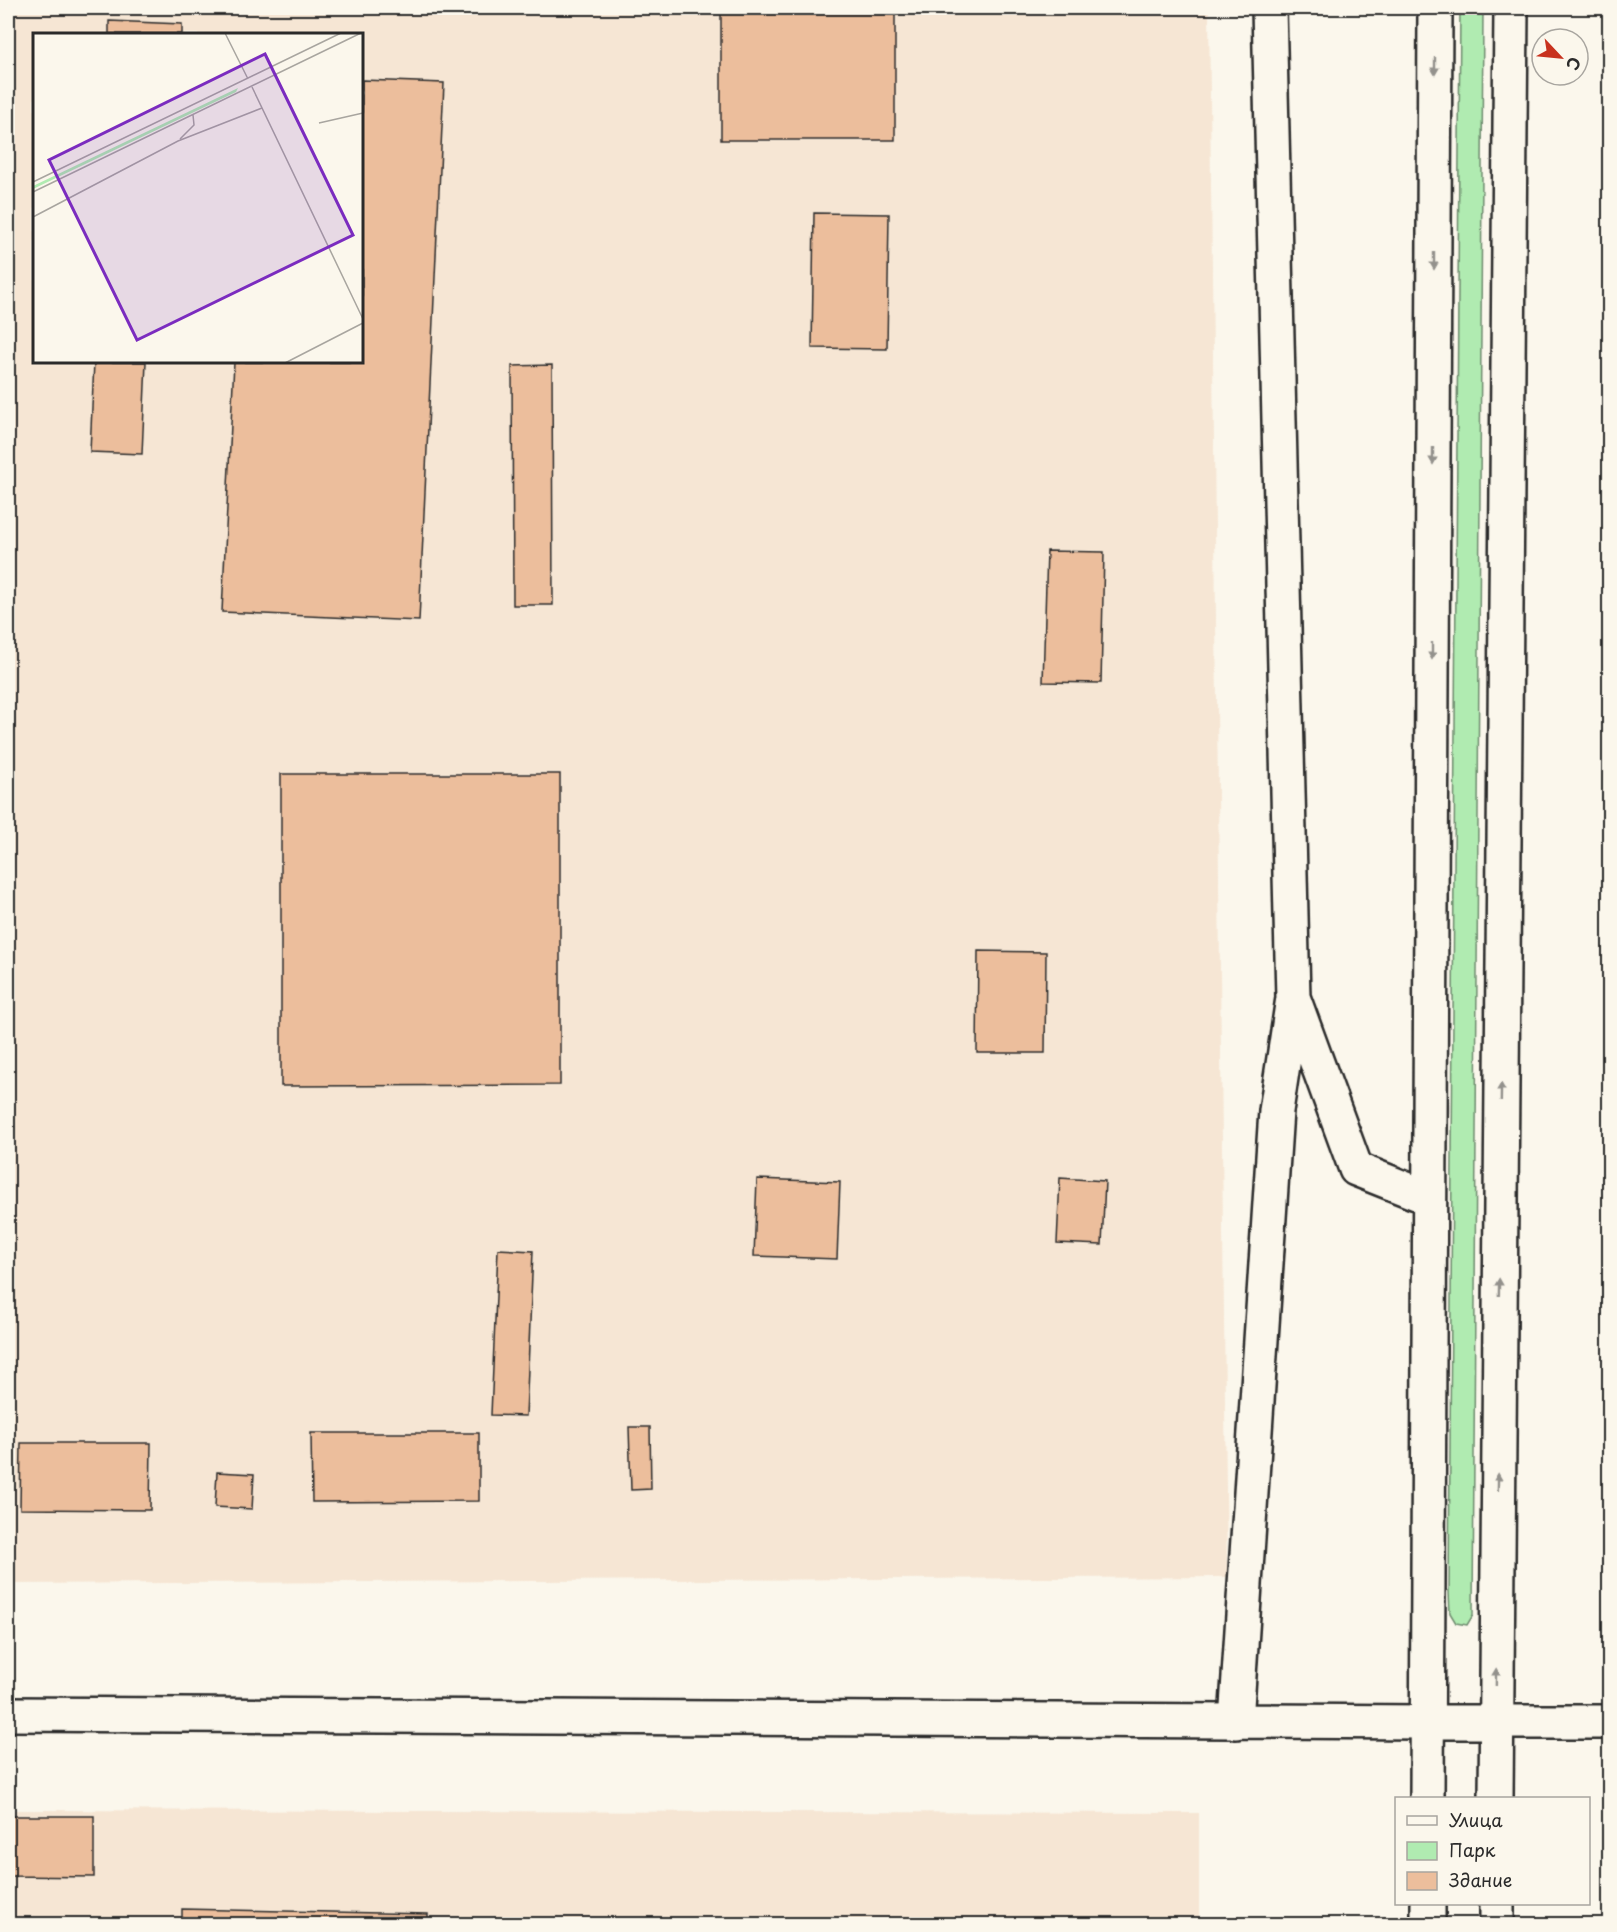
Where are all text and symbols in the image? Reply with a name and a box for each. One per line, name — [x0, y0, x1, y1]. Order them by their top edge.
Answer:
north arrow — [1530, 27, 1590, 87]
inset map — [33, 33, 363, 363]
text: С — [1561, 53, 1588, 75]
one-way arrow — [1430, 56, 1440, 75]
one-way arrow — [1429, 251, 1439, 270]
one-way arrow — [1428, 446, 1438, 465]
one-way arrow — [1427, 641, 1437, 660]
one-way arrow — [1496, 1083, 1506, 1102]
one-way arrow — [1494, 1278, 1504, 1297]
one-way arrow — [1493, 1473, 1502, 1492]
one-way arrow — [1491, 1668, 1501, 1687]
legend — [1395, 1797, 1590, 1905]
text: Улица — [1449, 1806, 1503, 1833]
text: Парк — [1449, 1836, 1496, 1863]
text: Здание — [1449, 1866, 1512, 1893]

